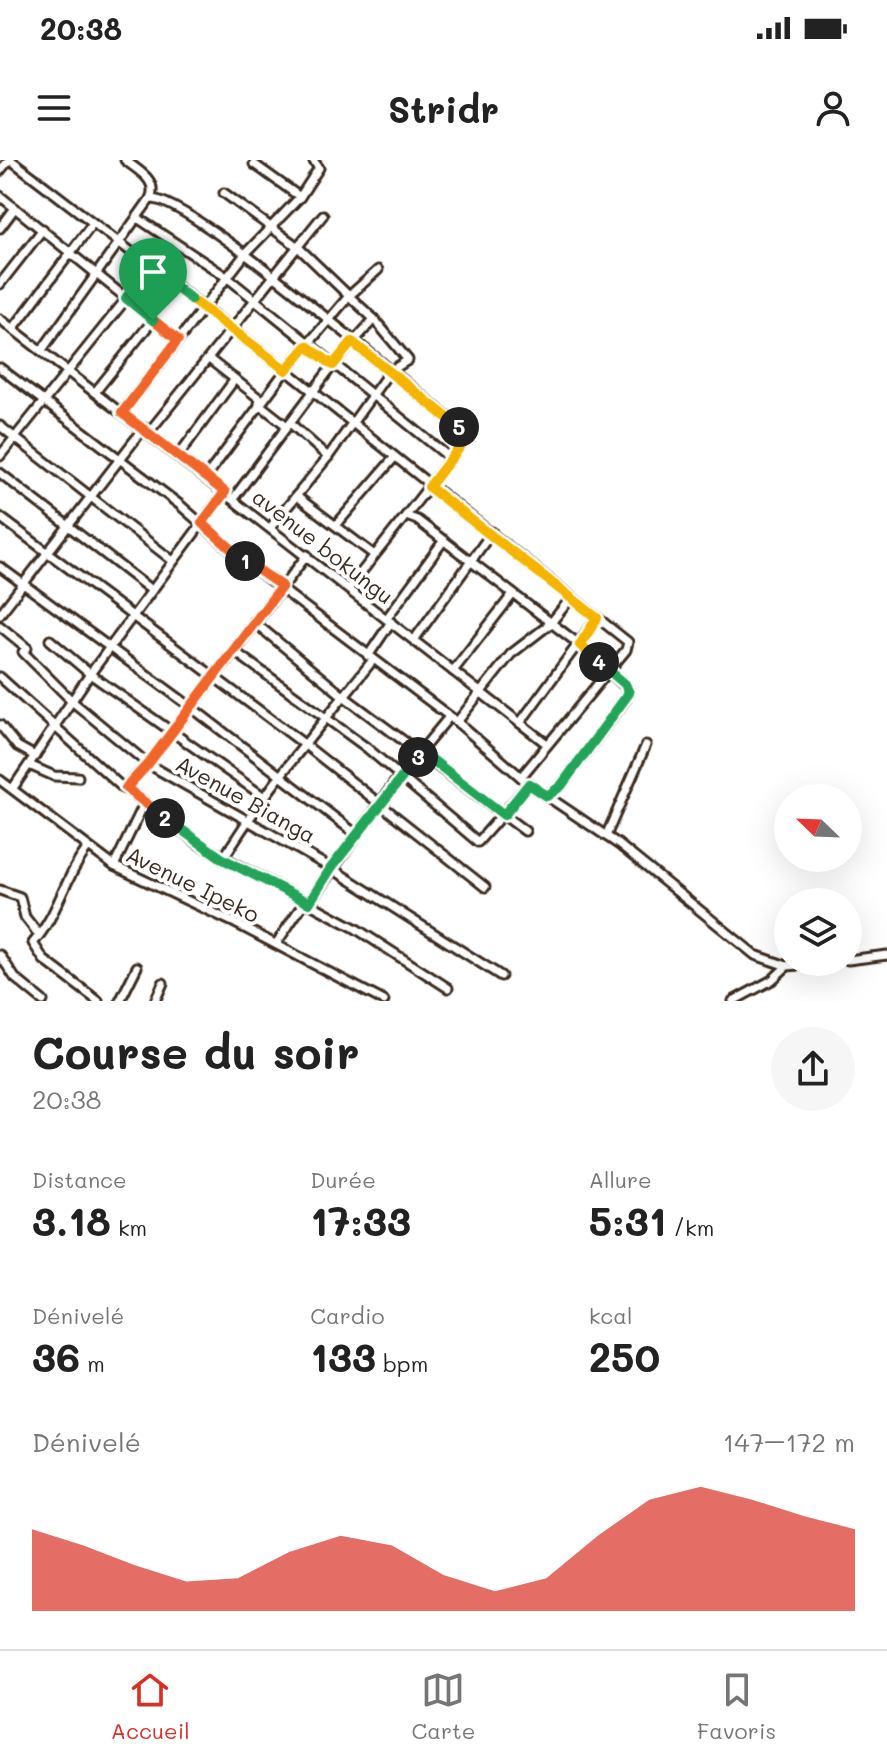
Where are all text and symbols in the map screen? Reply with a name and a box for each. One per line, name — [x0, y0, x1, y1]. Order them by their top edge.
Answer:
text: 20:38 — [40, 8, 122, 48]
text: Stridr — [388, 85, 499, 132]
icon: menu — [32, 86, 76, 130]
icon: person — [811, 86, 855, 130]
pin — [119, 238, 187, 320]
icon: arrive — [131, 250, 175, 294]
pin: 5 — [439, 407, 479, 447]
text: 5 — [453, 412, 465, 441]
street label: avenue bokungu — [246, 482, 400, 610]
pin: 1 — [225, 541, 265, 581]
text: 1 — [240, 546, 250, 575]
pin: 4 — [579, 642, 619, 682]
text: 4 — [592, 647, 606, 676]
pin: 3 — [398, 737, 438, 777]
text: 3 — [411, 742, 425, 771]
street label: Avenue Bianga — [171, 749, 321, 849]
north arrow — [774, 784, 862, 872]
map controls — [774, 784, 862, 976]
pin: 2 — [145, 798, 185, 838]
text: 2 — [159, 803, 171, 832]
street label: Avenue Ipeko — [122, 839, 264, 929]
button: layers — [774, 888, 862, 976]
text: Course du soir — [32, 1023, 359, 1080]
button: share — [771, 1027, 855, 1111]
text: 20:38 — [32, 1082, 102, 1116]
text: Distance — [32, 1165, 127, 1194]
text: Durée — [310, 1165, 376, 1194]
text: Allure — [589, 1165, 652, 1194]
text: 3.18 — [32, 1194, 111, 1246]
text: 17:33 — [310, 1194, 411, 1246]
text: 5:31 — [589, 1194, 666, 1246]
text: km — [111, 1213, 147, 1242]
text: /km — [666, 1213, 714, 1242]
text: Dénivelé — [32, 1301, 124, 1330]
text: Cardio — [310, 1301, 385, 1330]
text: kcal — [589, 1301, 633, 1330]
text: 36 — [32, 1330, 80, 1382]
text: 133 — [310, 1330, 376, 1382]
text: 250 — [589, 1330, 660, 1382]
text: m — [80, 1349, 105, 1378]
text: bpm — [376, 1349, 428, 1378]
text: Dénivelé — [32, 1425, 141, 1459]
text: 147–172 m — [723, 1425, 855, 1459]
tab: Accueil — [111, 1668, 190, 1745]
tab: Carte — [412, 1668, 475, 1745]
tab: Favoris — [697, 1668, 776, 1745]

